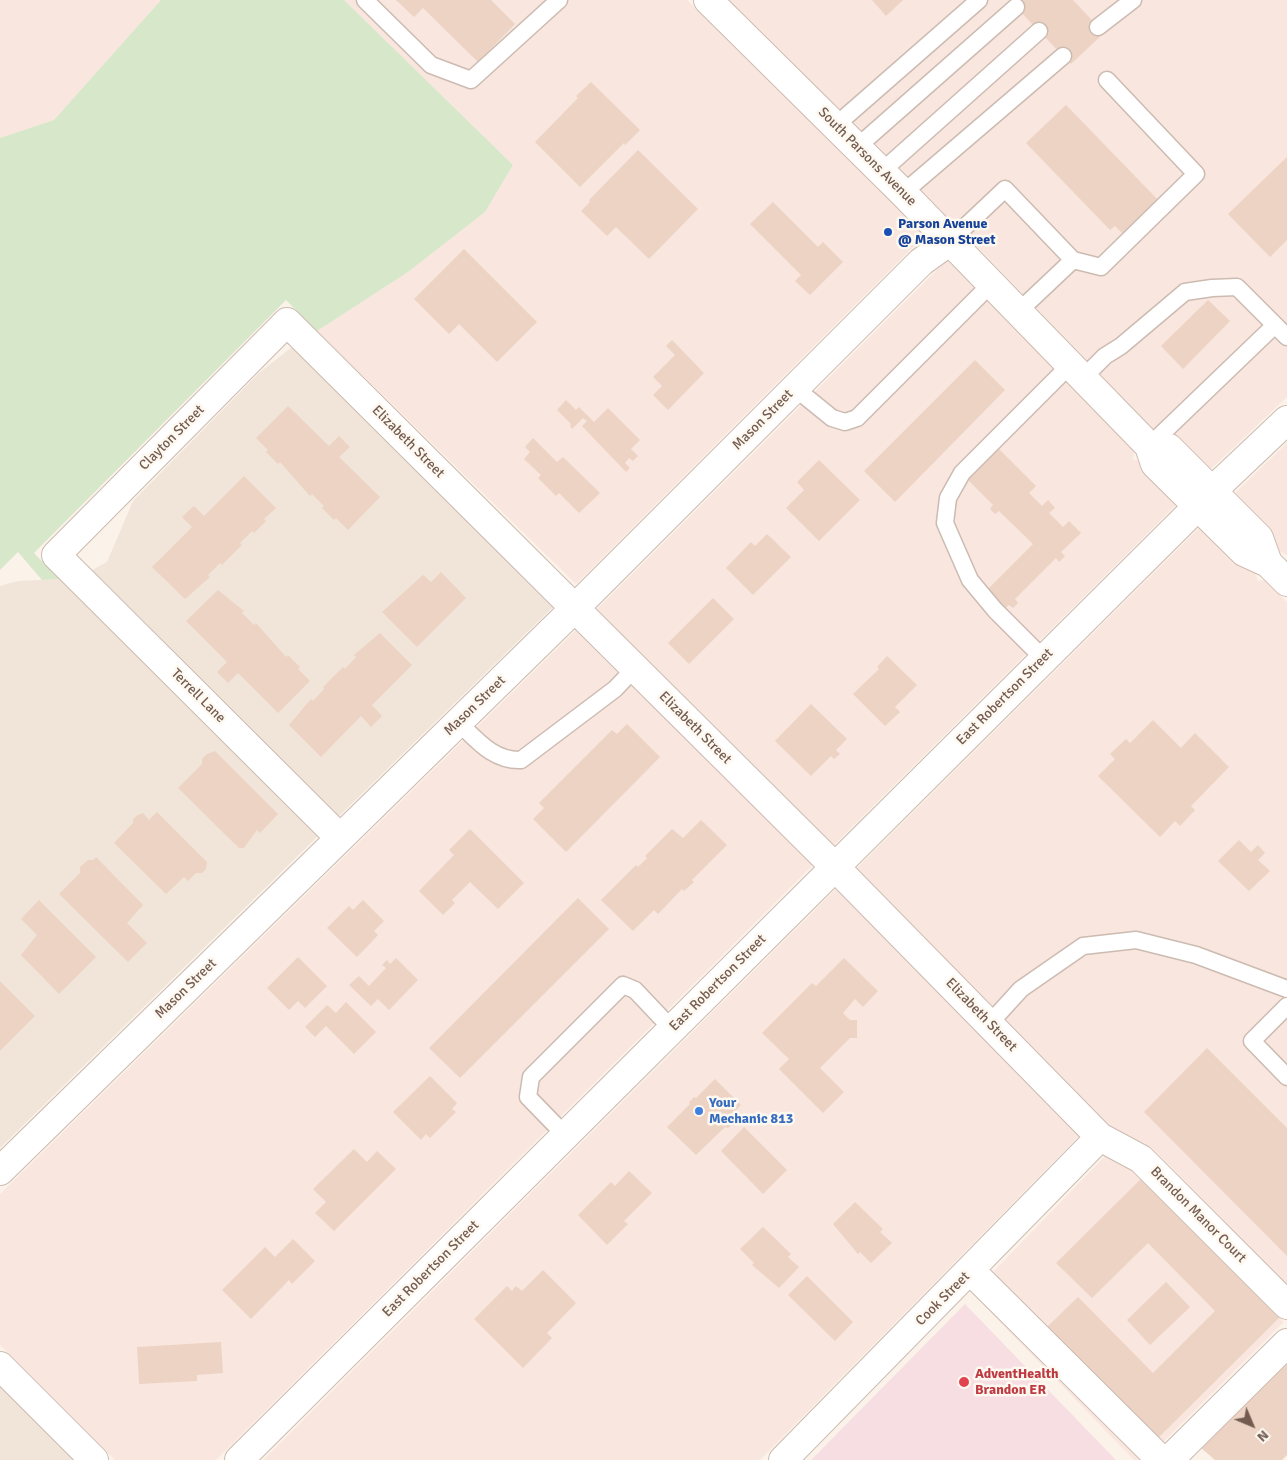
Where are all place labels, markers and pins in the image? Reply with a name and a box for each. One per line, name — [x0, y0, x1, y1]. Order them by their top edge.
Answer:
place label: Parson Avenue @ Mason Street — [898, 216, 995, 248]
marker: Parson Avenue @ Mason Street — [882, 226, 894, 238]
place label: Your Mechanic 813 — [709, 1095, 793, 1128]
marker: Your Mechanic 813 — [693, 1105, 705, 1117]
place label: AdventHealth Brandon ER — [975, 1366, 1059, 1398]
marker: AdventHealth Brandon ER — [957, 1375, 971, 1389]

